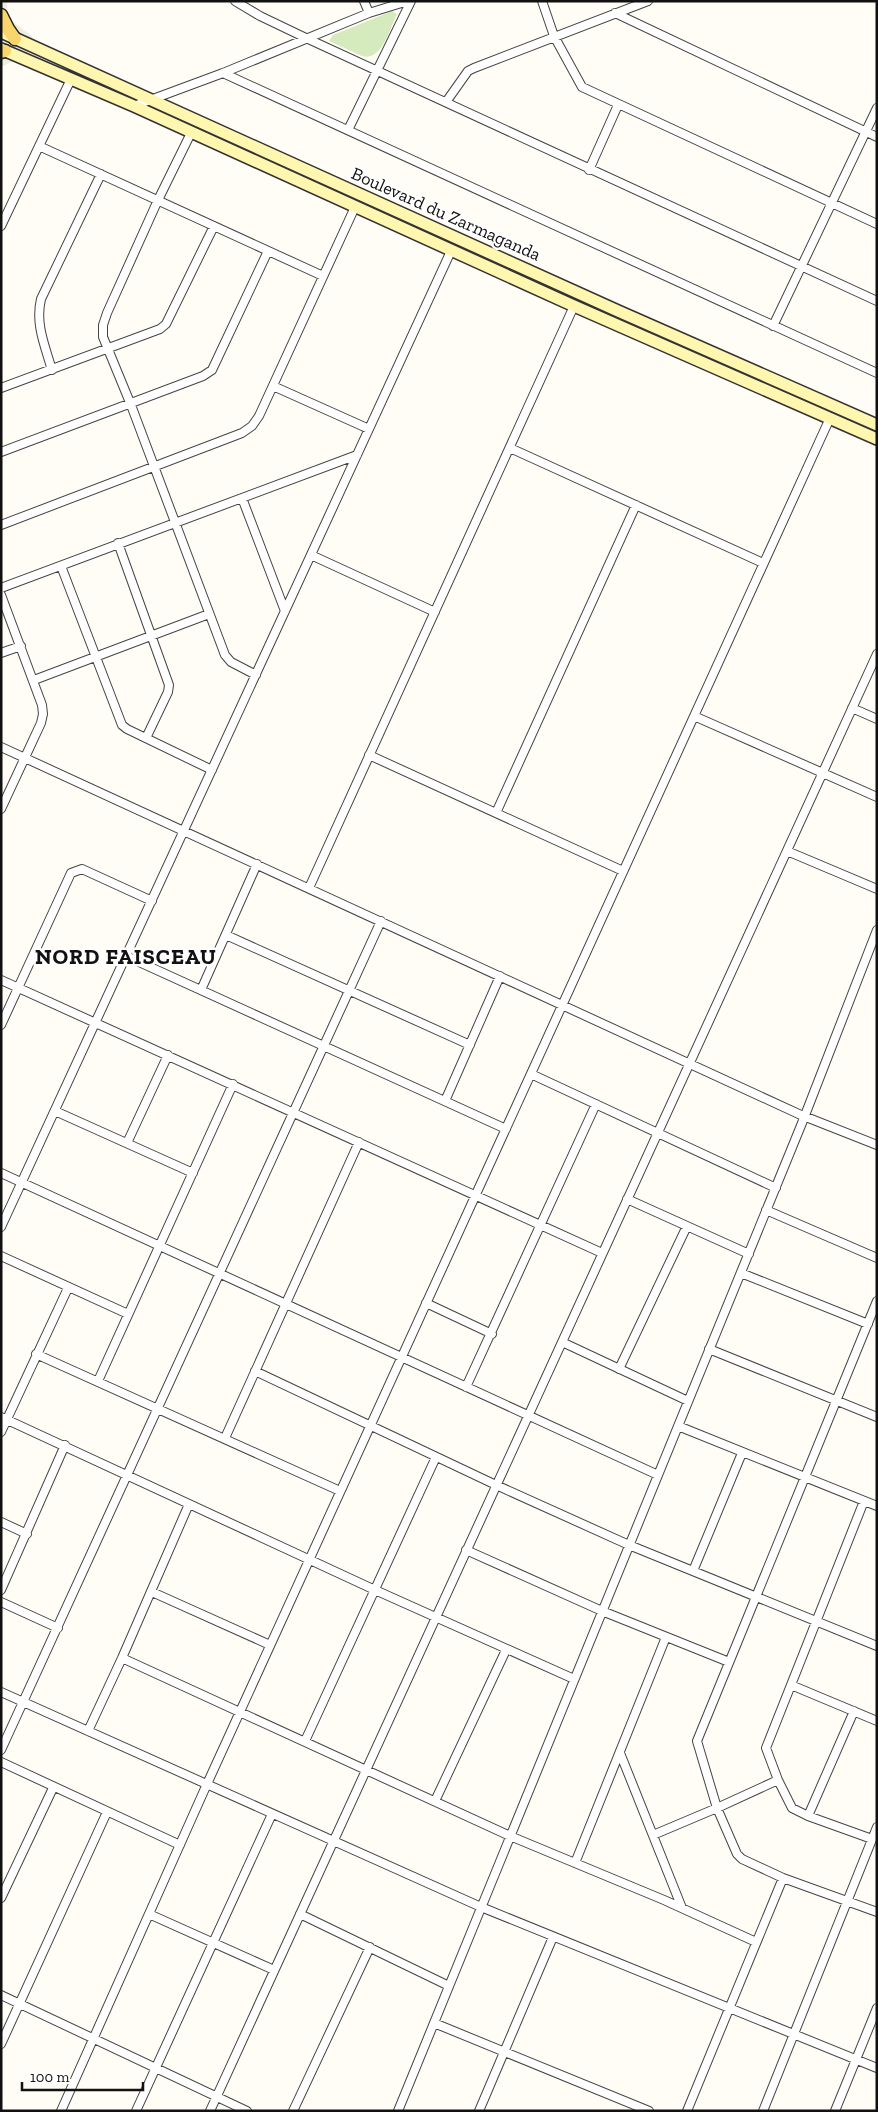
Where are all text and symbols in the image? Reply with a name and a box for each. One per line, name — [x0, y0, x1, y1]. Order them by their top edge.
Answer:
street label: Boulevard du Zarmaganda — [348, 162, 544, 266]
district label: NORD FAISCEAU — [35, 943, 217, 970]
scale bar — [22, 2060, 144, 2092]
text: 100 m — [30, 2068, 69, 2086]

